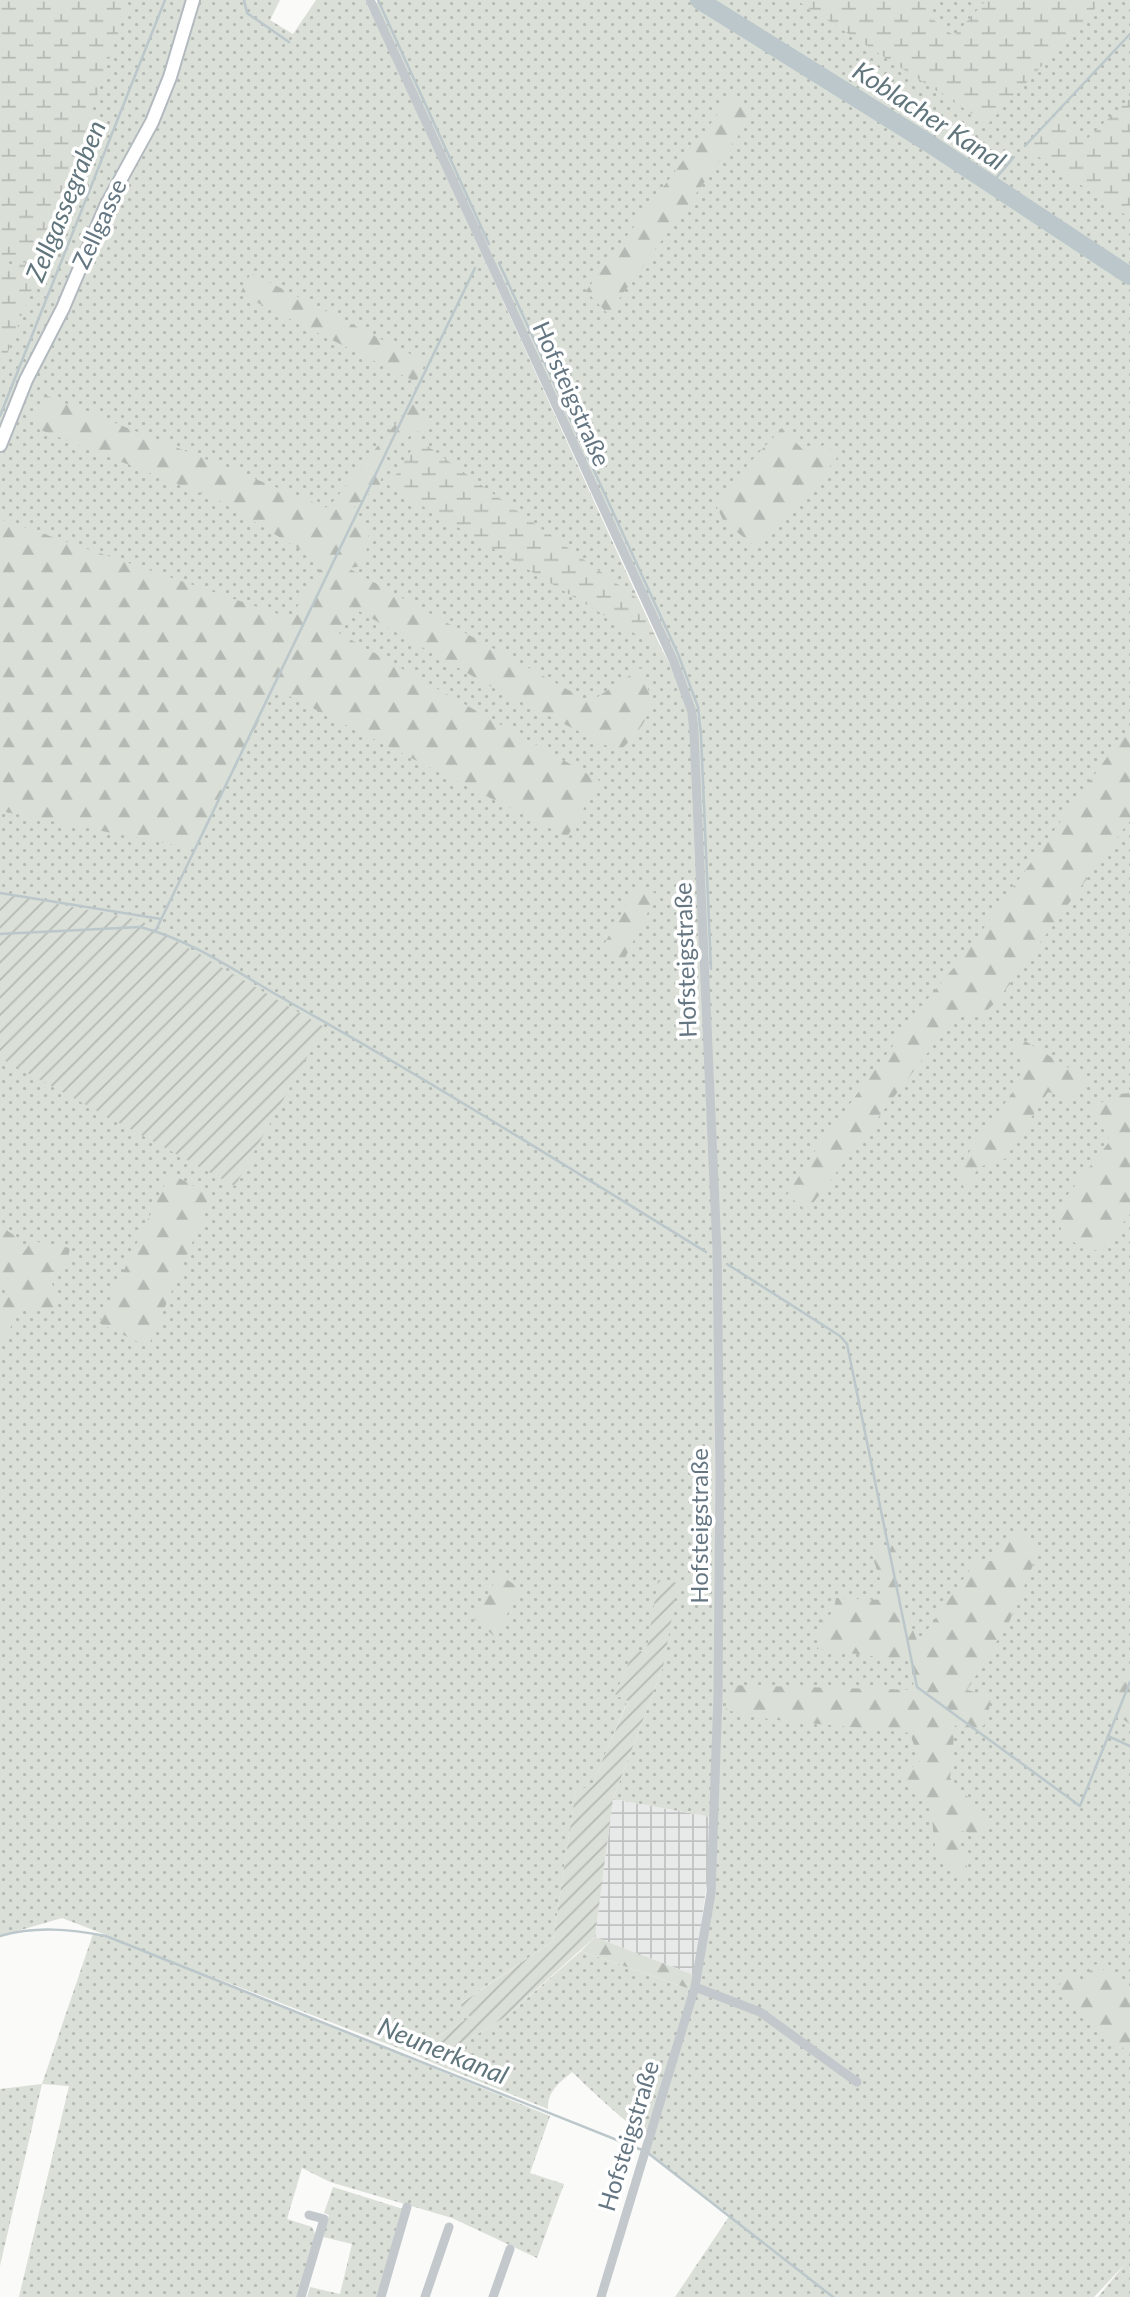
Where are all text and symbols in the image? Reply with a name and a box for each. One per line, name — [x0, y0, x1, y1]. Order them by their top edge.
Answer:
water label: Koblacher Kanal — [847, 54, 1012, 176]
water label: Zellgassegraben — [20, 116, 112, 286]
street label: Zellgasse — [67, 175, 133, 273]
street label: Hofsteigstraße — [527, 316, 617, 470]
street label: Hofsteigstraße — [667, 882, 702, 1038]
street label: Hofsteigstraße — [684, 1448, 713, 1604]
water label: Neunerkanal — [374, 2010, 513, 2091]
street label: Hofsteigstraße — [591, 2057, 664, 2214]

